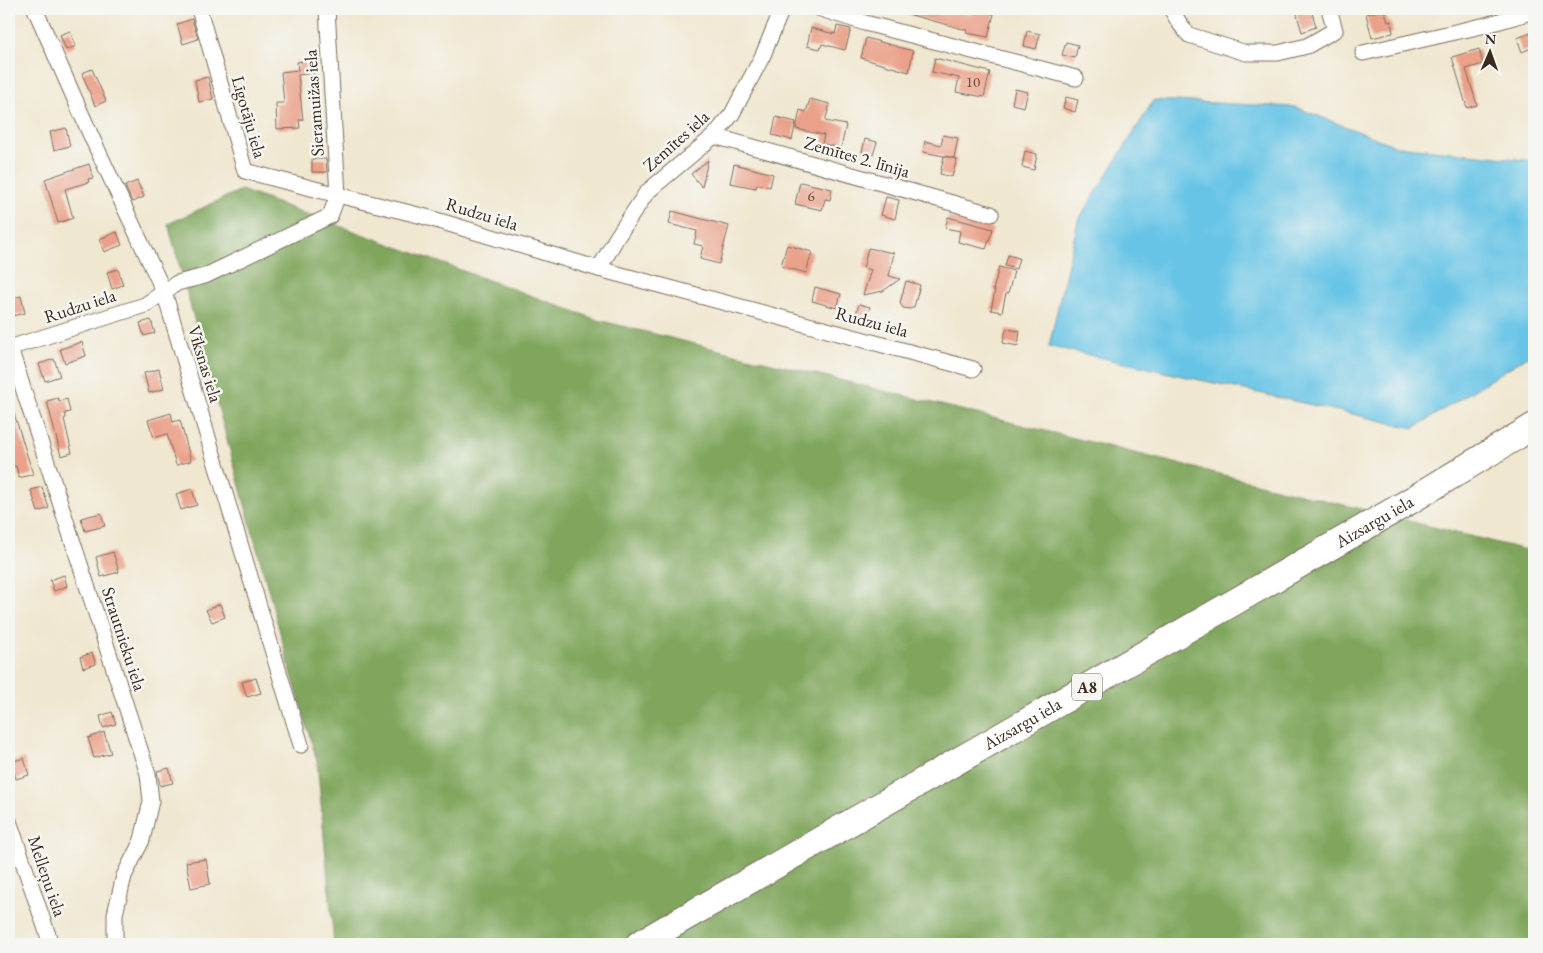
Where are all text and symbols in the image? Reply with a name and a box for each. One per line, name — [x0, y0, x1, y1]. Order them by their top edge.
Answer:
north arrow — [1466, 28, 1516, 78]
text: N — [1484, 30, 1497, 48]
street label: Sieramuižas iela — [298, 48, 329, 157]
house number: 10 — [966, 72, 980, 91]
street label: Līgotāju iela — [227, 73, 272, 161]
street label: Zemītes iela — [638, 104, 714, 176]
street label: Zemītes 2. līnija — [802, 130, 913, 183]
house number: 6 — [807, 186, 815, 205]
street label: Rudzu iela — [443, 192, 522, 236]
street label: Rudzu iela — [41, 283, 119, 328]
street label: Rudzu iela — [833, 301, 912, 342]
street label: Vīksnas iela — [183, 323, 228, 406]
street label: Aizsargu iela — [1330, 489, 1418, 553]
street label: Strautnieku iela — [97, 584, 152, 694]
road number: A8 — [1072, 674, 1102, 700]
street label: Aizsargu iela — [978, 691, 1066, 755]
street label: Melleņu iela — [23, 832, 72, 920]

